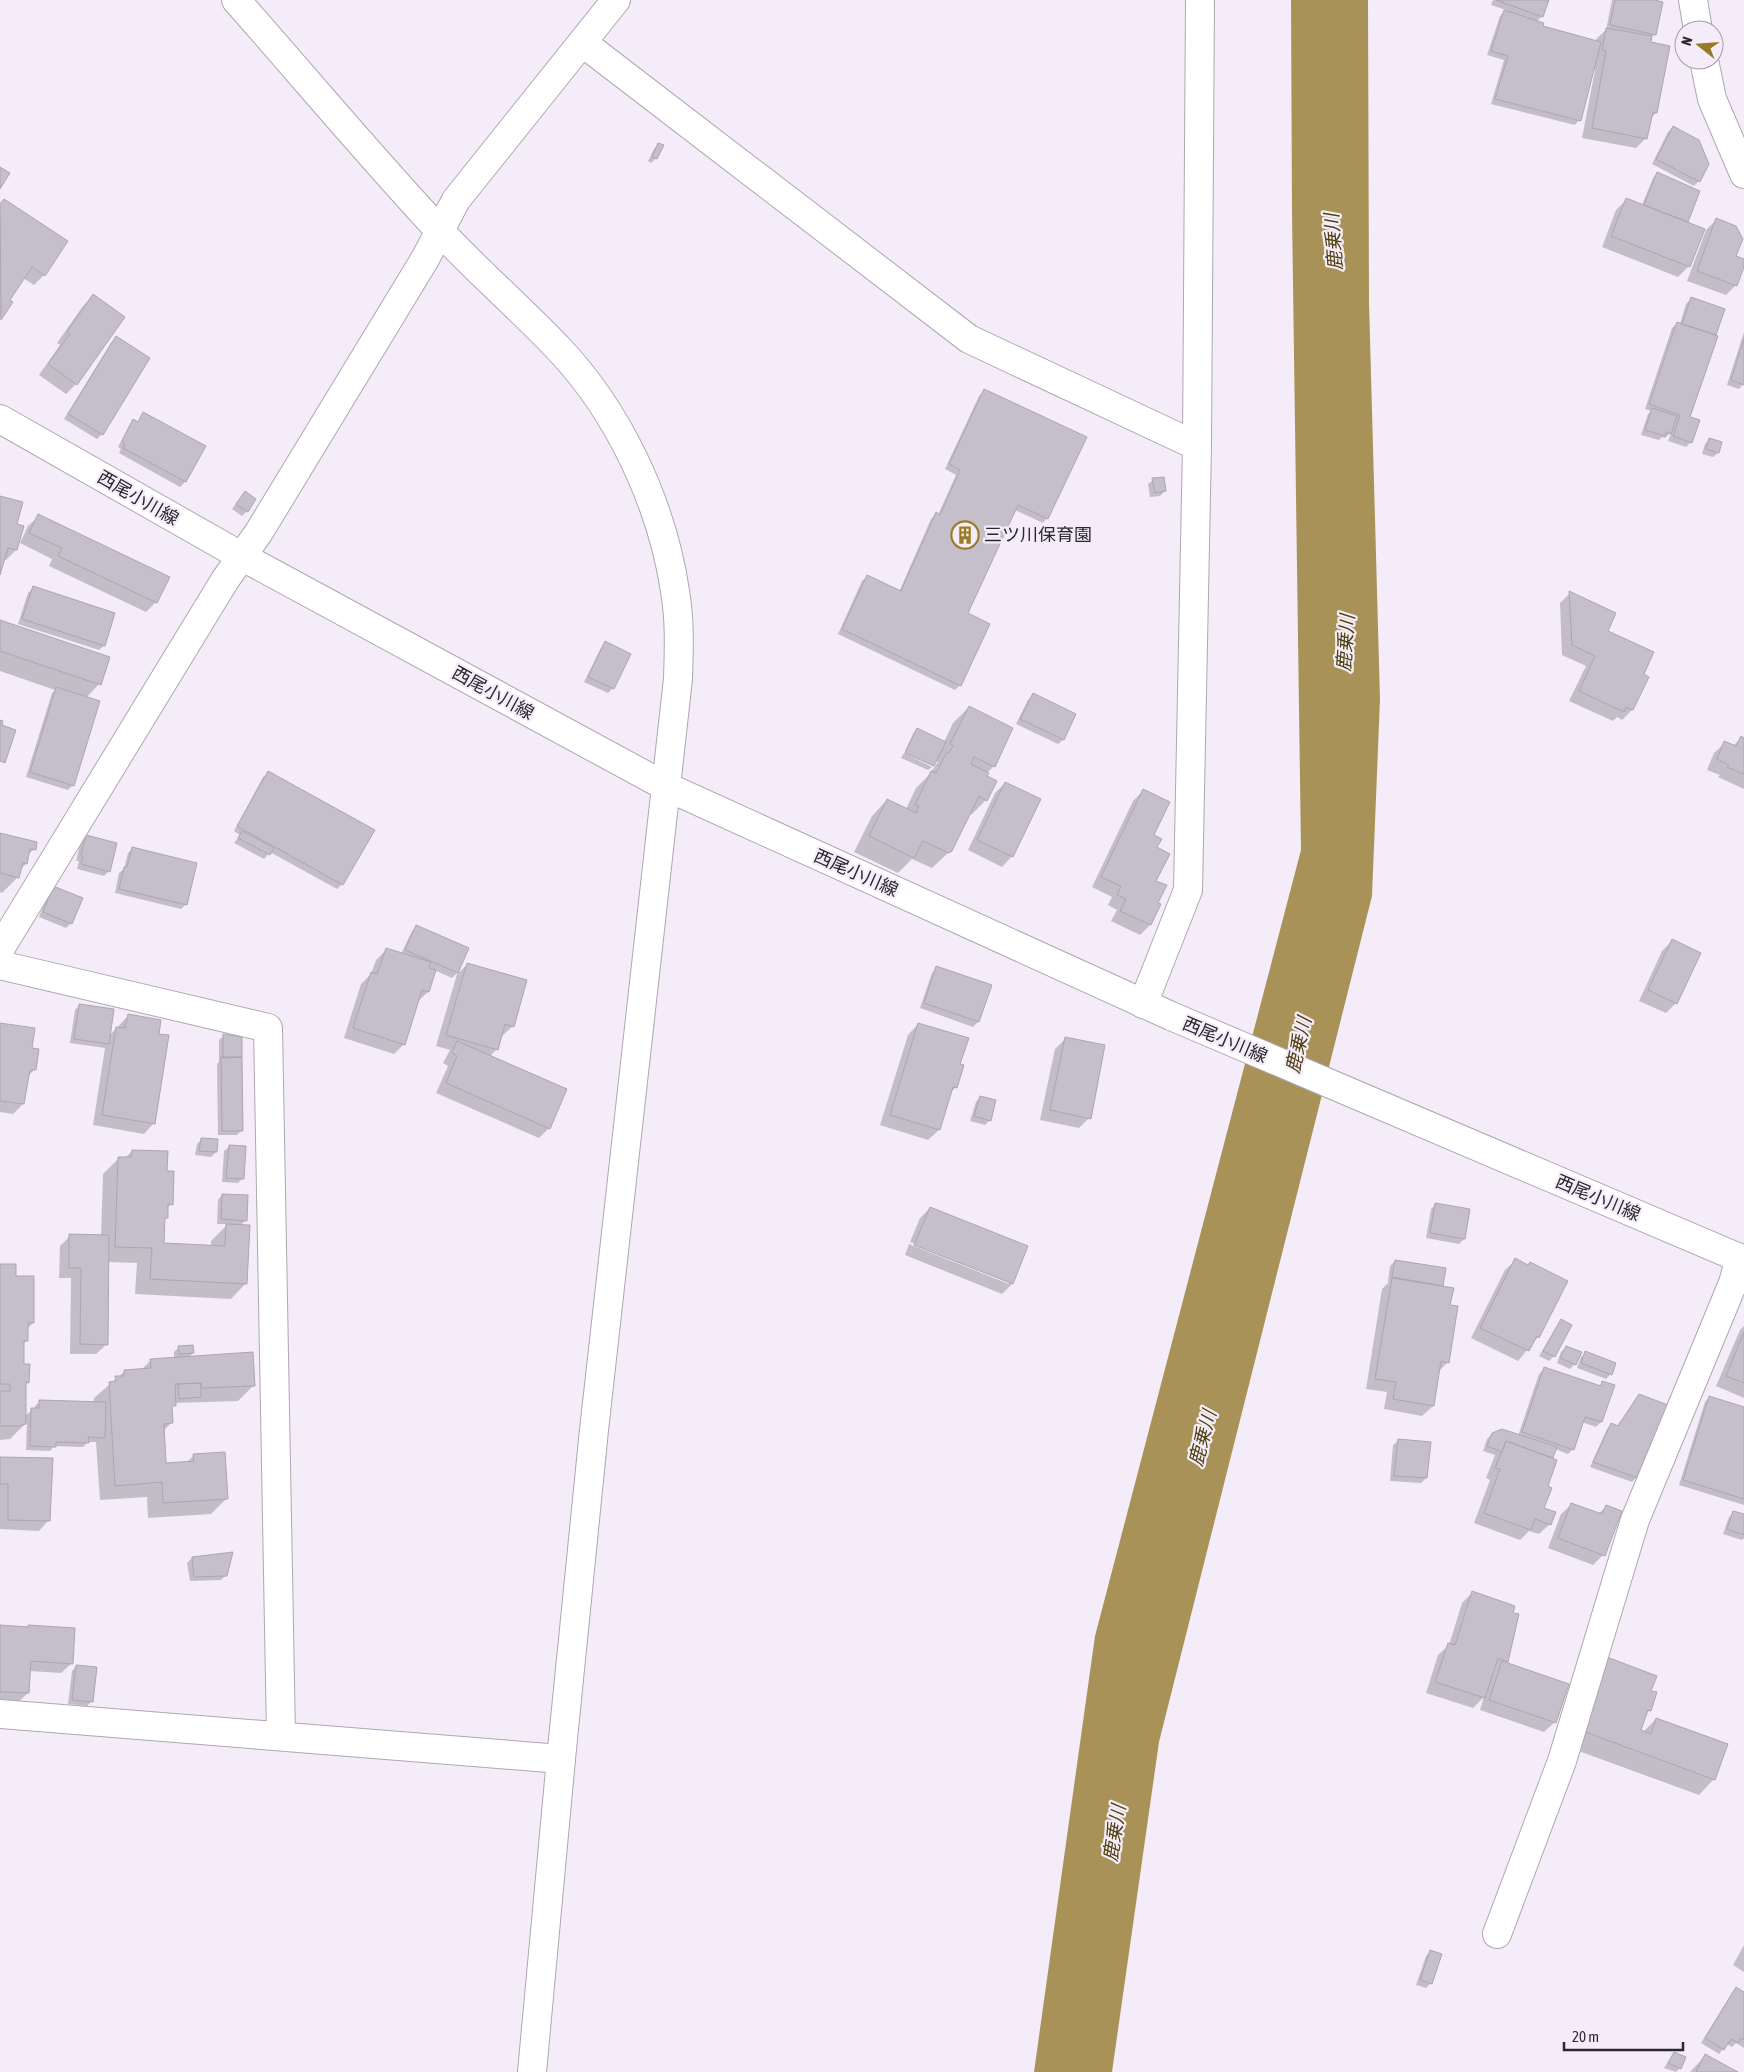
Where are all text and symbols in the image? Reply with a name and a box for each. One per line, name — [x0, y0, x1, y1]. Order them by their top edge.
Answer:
north arrow — [1674, 20, 1724, 70]
text: N — [1678, 35, 1695, 47]
water label: 鹿乗川 — [1320, 211, 1346, 271]
street label: 西尾小川線 — [94, 466, 182, 529]
building icon: 三ツ川保育園 — [950, 520, 980, 550]
place label: 三ツ川保育園 — [984, 524, 1092, 545]
water label: 鹿乗川 — [1332, 612, 1358, 672]
street label: 西尾小川線 — [449, 662, 538, 724]
street label: 西尾小川線 — [811, 845, 902, 900]
street label: 西尾小川線 — [1180, 1012, 1271, 1067]
water label: 鹿乗川 — [1281, 1013, 1316, 1075]
street label: 西尾小川線 — [1553, 1170, 1644, 1225]
water label: 鹿乗川 — [1184, 1406, 1221, 1468]
water label: 鹿乗川 — [1099, 1801, 1130, 1863]
scale bar — [1564, 2020, 1683, 2052]
text: 20 m — [1572, 2028, 1599, 2045]

